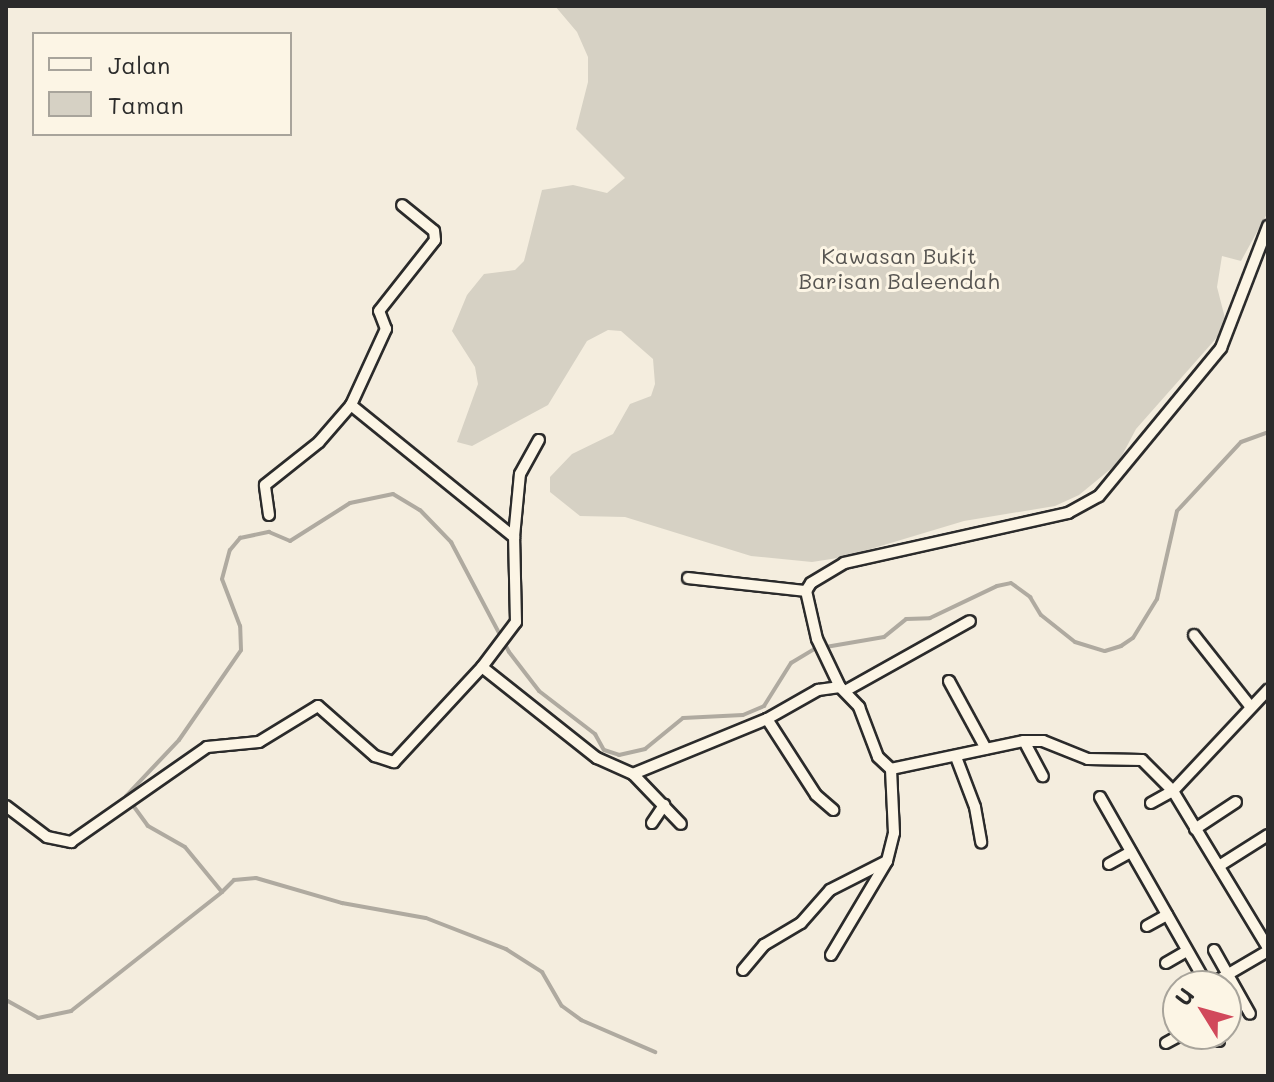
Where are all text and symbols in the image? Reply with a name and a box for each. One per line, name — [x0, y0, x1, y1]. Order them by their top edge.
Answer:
legend — [32, 32, 292, 136]
text: Jalan — [108, 49, 170, 80]
text: Taman — [108, 89, 184, 120]
park label: Kawasan Bukit Barisan Baleendah — [798, 242, 1000, 294]
north arrow — [1162, 970, 1242, 1050]
text: U — [1168, 982, 1200, 1011]

